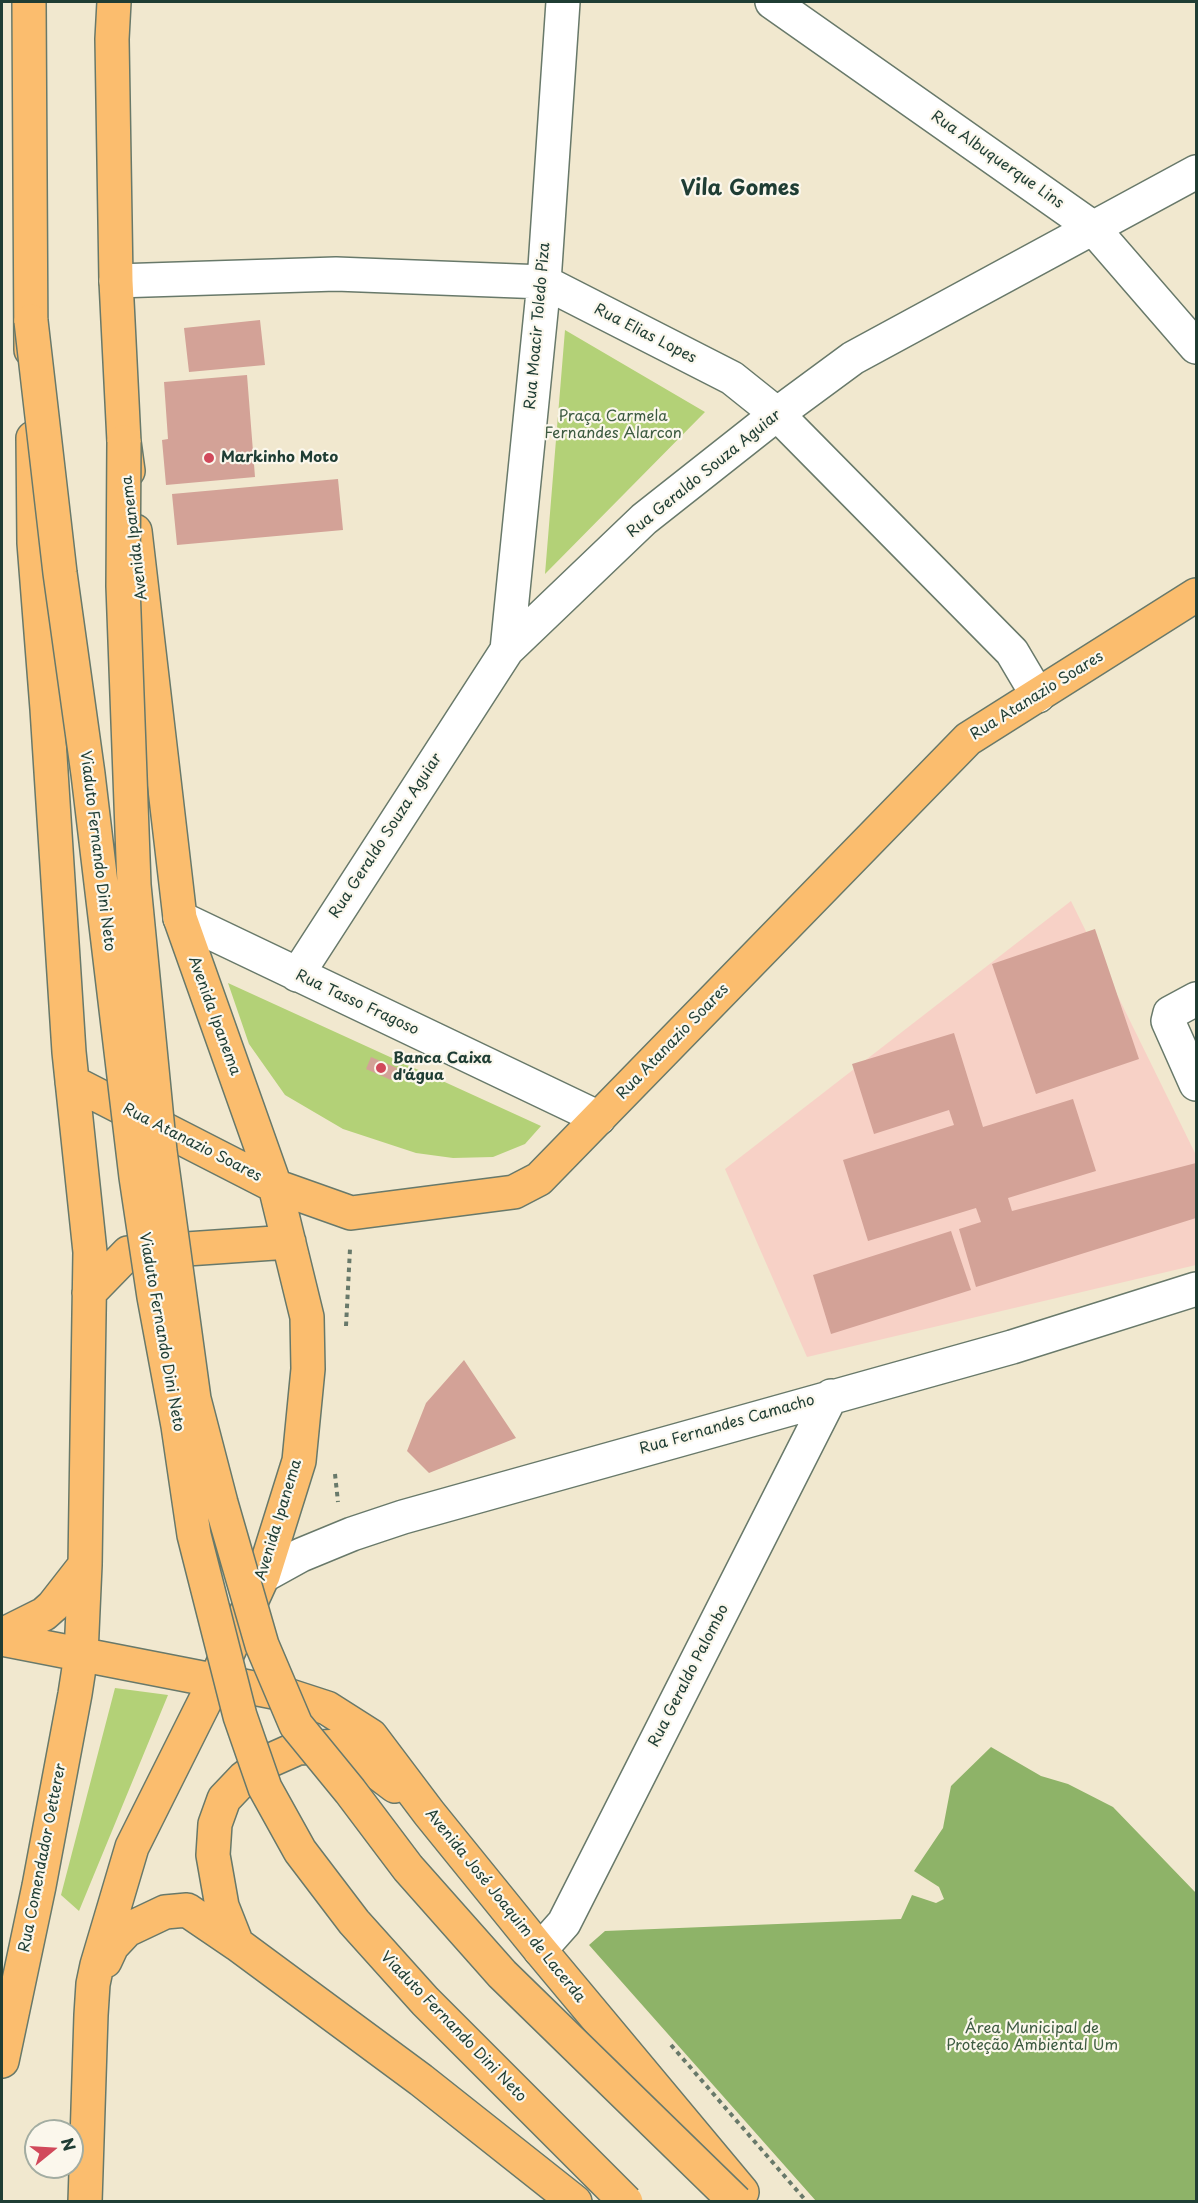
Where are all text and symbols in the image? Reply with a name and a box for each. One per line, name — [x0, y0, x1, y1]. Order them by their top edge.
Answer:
street label: Rua Albuquerque Lins — [927, 107, 1067, 213]
district label: Vila Gomes — [681, 176, 799, 202]
street label: Rua Moacir Toledo Piza — [522, 242, 554, 410]
street label: Rua Elias Lopes — [591, 300, 699, 368]
street label: Rua Geraldo Souza Aguiar — [623, 406, 785, 542]
park label: Praça Carmela Fernandes Alarcon — [544, 408, 682, 443]
place label: Markinho Moto — [221, 449, 338, 467]
marker: Markinho Moto — [202, 451, 216, 465]
street label: Avenida Ipanema — [118, 475, 152, 601]
street label: Rua Atanazio Soares — [967, 648, 1107, 744]
street label: Viaduto Fernando Dini Neto — [76, 750, 118, 952]
street label: Rua Geraldo Souza Aguiar — [326, 750, 446, 922]
street label: Avenida Ipanema — [184, 954, 244, 1078]
street label: Rua Tasso Fragoso — [292, 967, 422, 1039]
street label: Rua Atanazio Soares — [613, 981, 733, 1103]
place label: Banca Caixa d'água — [393, 1050, 492, 1085]
marker: Banca Caixa d'água — [374, 1061, 388, 1075]
street label: Rua Atanazio Soares — [120, 1100, 264, 1186]
street label: Viaduto Fernando Dini Neto — [135, 1231, 187, 1433]
street label: Rua Fernandes Camacho — [637, 1391, 817, 1459]
street label: Avenida Ipanema — [252, 1457, 306, 1583]
street label: Rua Geraldo Palombo — [645, 1602, 733, 1750]
street label: Rua Comendador Oetterer — [16, 1762, 70, 1954]
street label: Avenida José Joaquim de Lacerda — [421, 1806, 589, 2006]
street label: Viaduto Fernando Dini Neto — [376, 1948, 530, 2106]
park label: Área Municipal de Proteção Ambiental Um — [946, 2020, 1118, 2055]
north arrow — [24, 2119, 84, 2179]
text: N — [56, 2134, 83, 2154]

